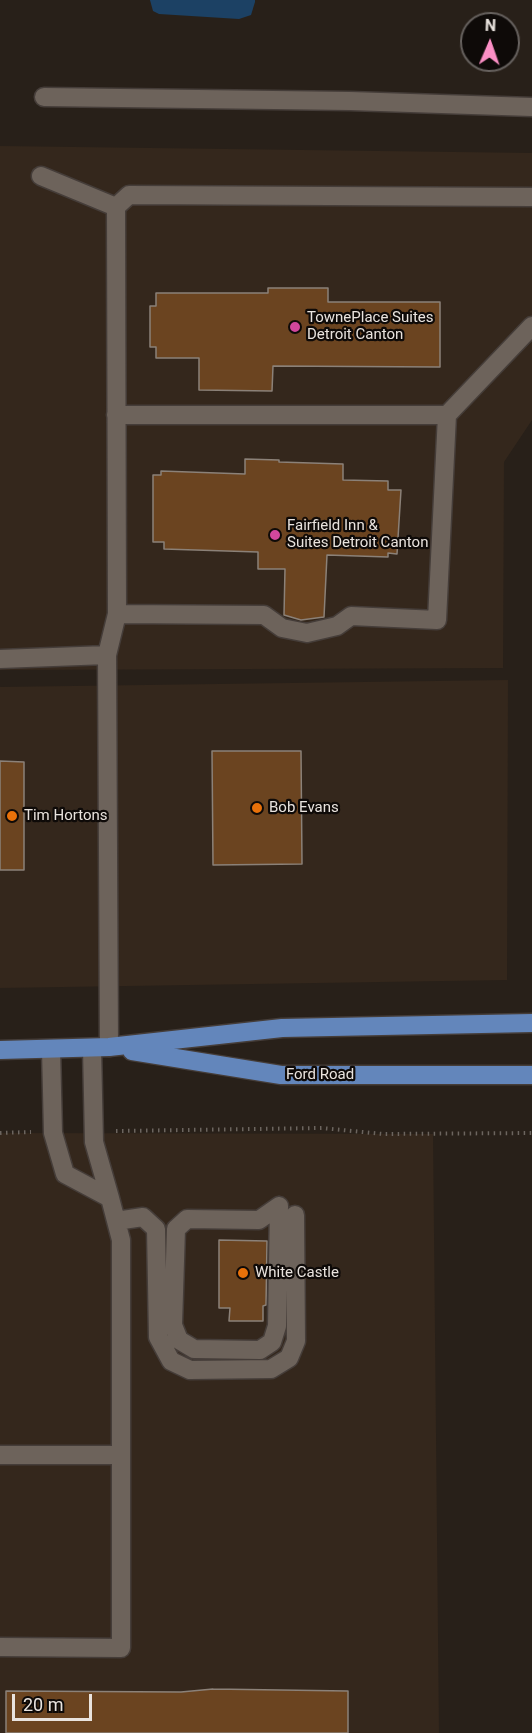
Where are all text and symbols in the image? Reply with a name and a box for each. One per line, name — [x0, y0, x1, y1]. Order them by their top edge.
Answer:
north arrow — [460, 12, 520, 72]
text: N — [485, 16, 497, 35]
place label: TownePlace Suites Detroit Canton — [307, 309, 434, 344]
marker: TownePlace Suites Detroit Canton — [288, 320, 302, 334]
place label: Fairfield Inn & Suites Detroit Canton — [287, 517, 428, 552]
marker: Fairfield Inn & Suites Detroit Canton — [268, 528, 282, 542]
place label: Bob Evans — [269, 799, 339, 817]
marker: Bob Evans — [250, 801, 264, 815]
place label: Tim Hortons — [24, 807, 108, 825]
marker: Tim Hortons — [5, 809, 19, 823]
street label: Ford Road — [286, 1066, 354, 1084]
place label: White Castle — [255, 1264, 339, 1282]
marker: White Castle — [236, 1266, 250, 1280]
scale bar — [15, 1682, 94, 1720]
text: 20 m — [23, 1694, 63, 1715]

